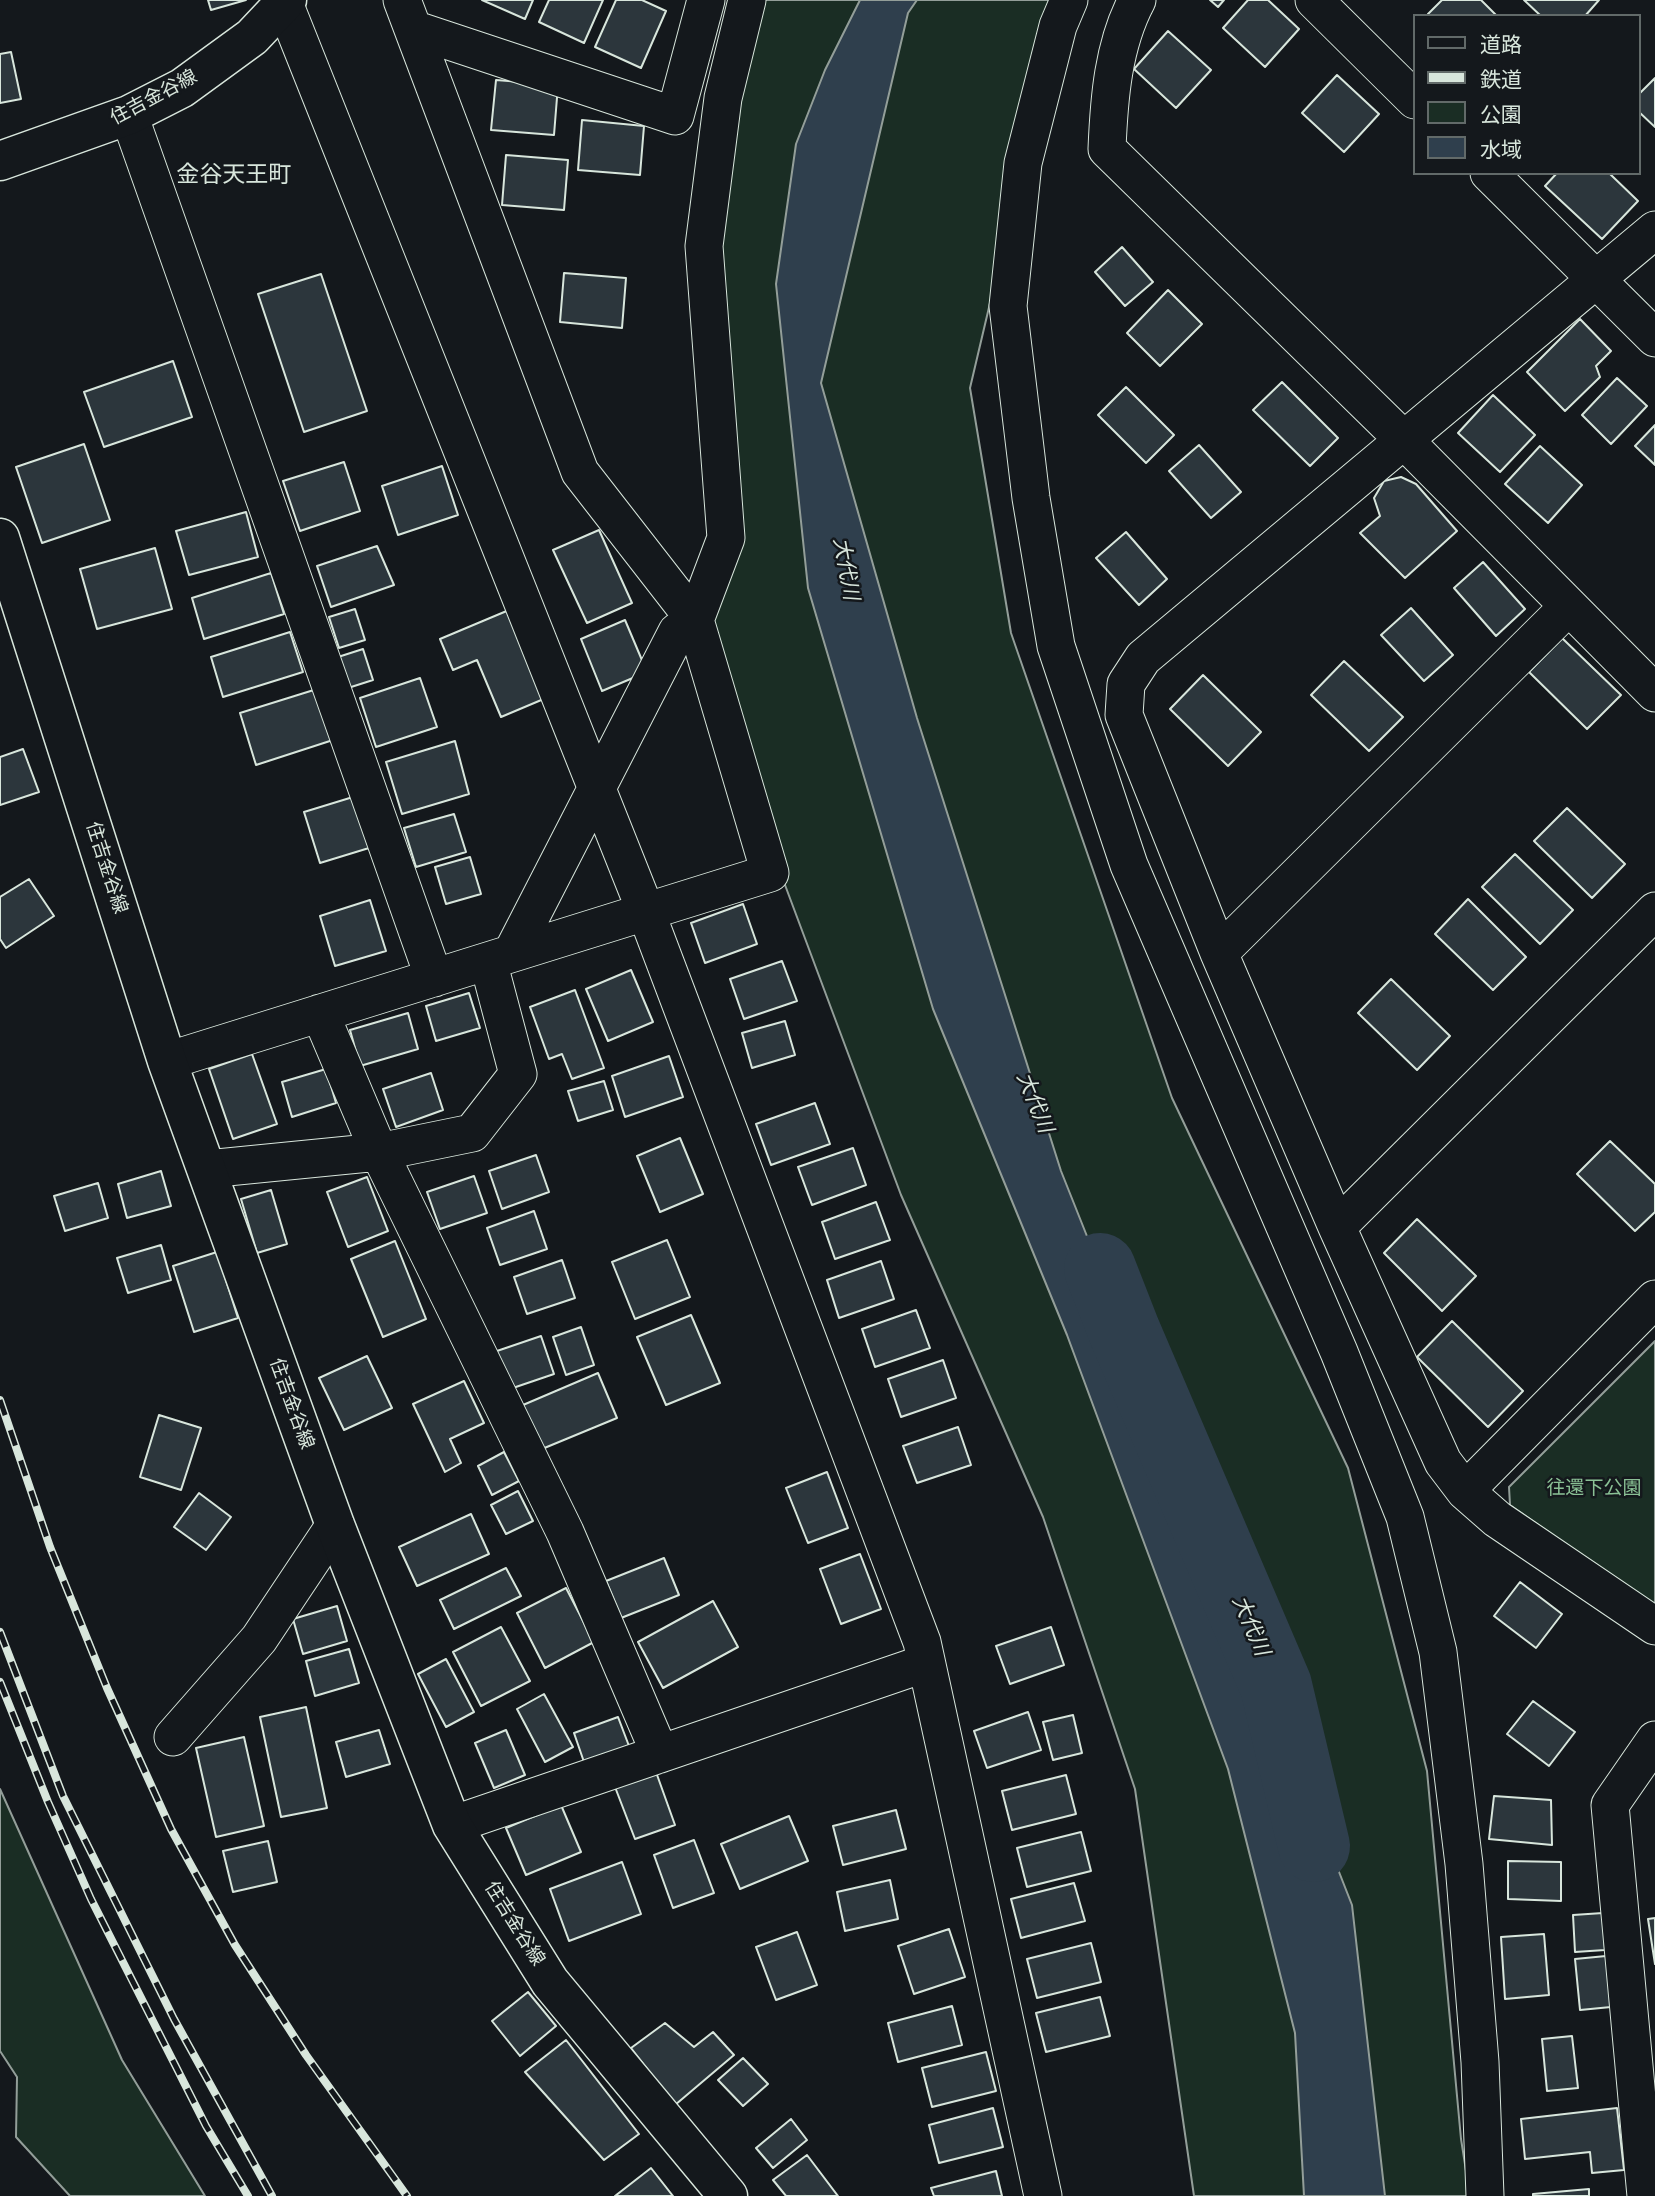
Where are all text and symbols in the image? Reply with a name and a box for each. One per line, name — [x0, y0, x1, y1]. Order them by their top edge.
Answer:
legend — [1414, 14, 1641, 175]
text: 道路 — [1480, 33, 1522, 58]
street label: 住吉金谷線 — [107, 66, 201, 130]
text: 鉄道 — [1480, 68, 1522, 93]
text: 公園 — [1480, 103, 1522, 128]
text: 水域 — [1480, 138, 1522, 163]
district label: 金谷天王町 — [177, 162, 291, 190]
water label: 大代川 — [827, 536, 863, 602]
street label: 住吉金谷線 — [80, 819, 132, 917]
water label: 大代川 — [1011, 1069, 1057, 1137]
street label: 住吉金谷線 — [264, 1355, 318, 1453]
park label: 往還下公園 — [1547, 1478, 1641, 1500]
water label: 大代川 — [1226, 1592, 1274, 1660]
street label: 住吉金谷線 — [479, 1878, 549, 1970]

